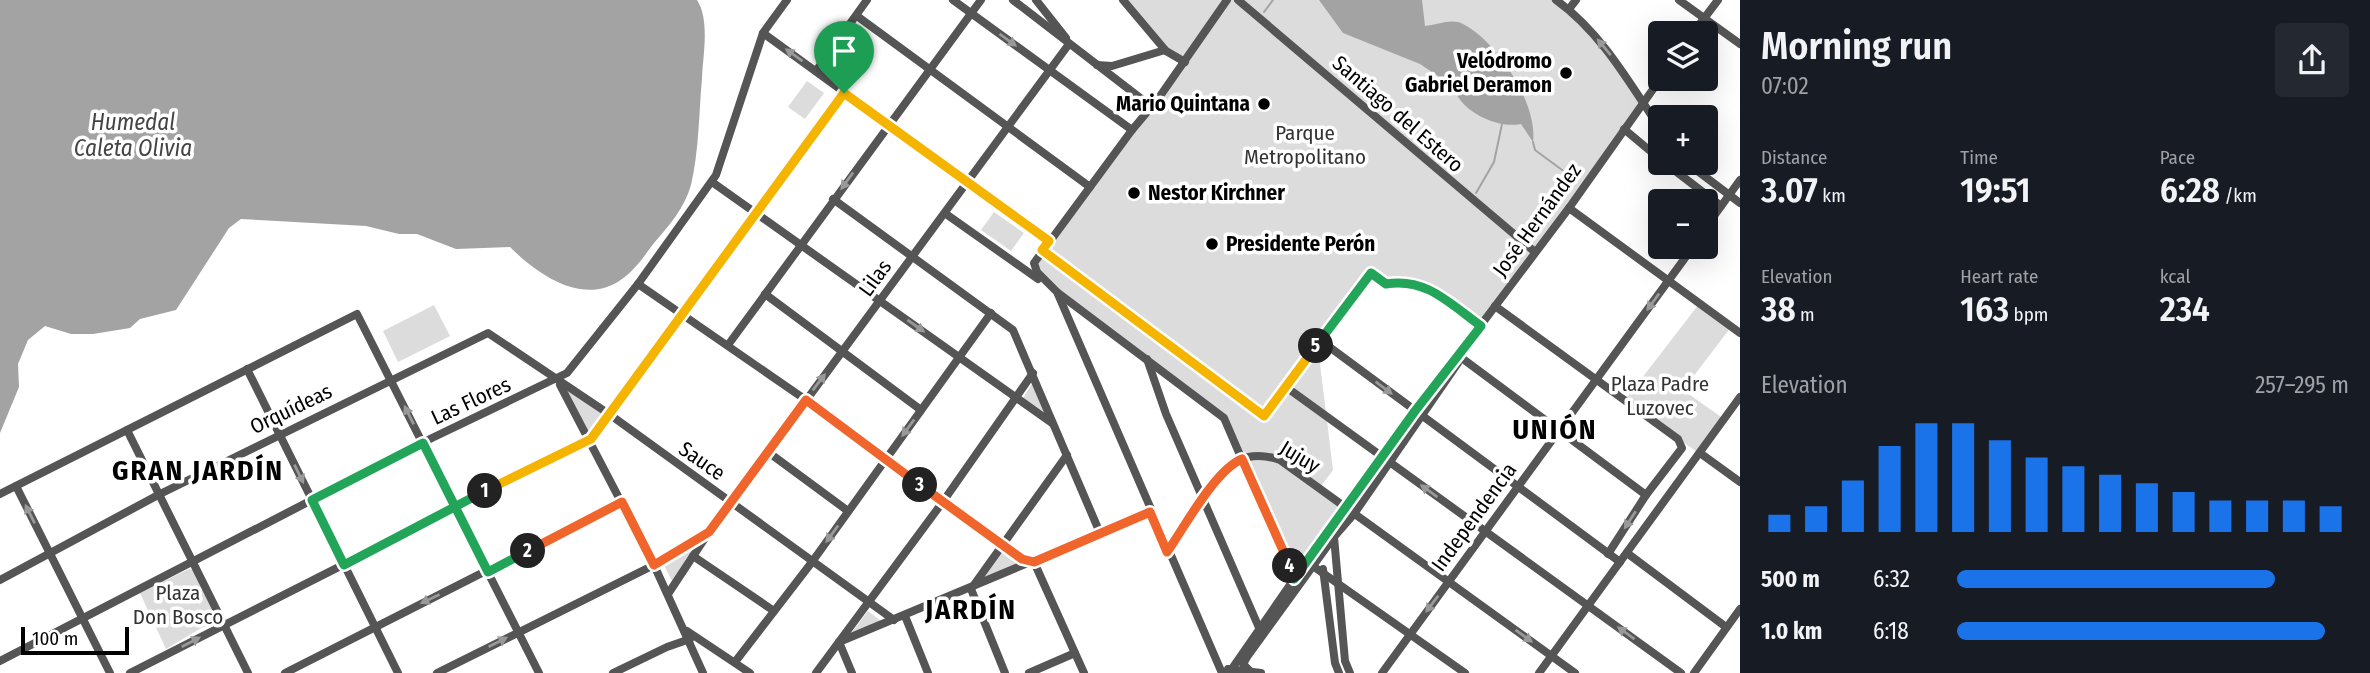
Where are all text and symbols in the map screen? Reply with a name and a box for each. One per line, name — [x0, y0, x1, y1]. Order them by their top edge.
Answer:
pin — [814, 21, 874, 93]
map controls — [1648, 21, 1718, 259]
button: layers — [1648, 21, 1718, 91]
text: Morning run — [1761, 23, 1952, 69]
button: share — [2275, 23, 2349, 97]
icon: arrive — [825, 32, 863, 70]
one-way arrow — [999, 33, 1017, 47]
one-way arrow — [1597, 39, 1612, 56]
one-way arrow — [784, 48, 803, 62]
place label: Velódromo Gabriel Deramon — [1405, 48, 1552, 98]
street label: Santiago del Estero — [1327, 50, 1469, 178]
marker: Velódromo Gabriel Deramon — [1558, 65, 1574, 81]
text: 07:02 — [1761, 72, 1809, 100]
place label: Mario Quintana — [1116, 91, 1250, 117]
marker: Mario Quintana — [1256, 96, 1272, 112]
button: + — [1648, 105, 1718, 175]
water label: Humedal Caleta Olivia — [74, 108, 192, 162]
park label: Parque Metropolitano — [1244, 120, 1366, 170]
text: Distance — [1761, 146, 1828, 169]
text: Time — [1960, 146, 1998, 169]
text: Pace — [2160, 146, 2195, 169]
street label: José Hernández — [1487, 158, 1587, 282]
text: 3.07 — [1761, 169, 1818, 211]
text: 19:51 — [1960, 169, 2030, 211]
text: 6:28 — [2160, 169, 2220, 211]
one-way arrow — [840, 172, 854, 190]
place label: Nestor Kirchner — [1148, 180, 1285, 206]
text: km — [1818, 184, 1846, 207]
text: /km — [2220, 184, 2257, 207]
marker: Nestor Kirchner — [1126, 185, 1142, 201]
button: − — [1648, 189, 1718, 259]
place label: Presidente Perón — [1226, 231, 1375, 257]
marker: Presidente Perón — [1204, 236, 1220, 252]
street label: Lilas — [853, 255, 897, 301]
text: Elevation — [1761, 265, 1833, 288]
text: Heart rate — [1960, 265, 2038, 288]
text: kcal — [2160, 265, 2190, 288]
text: 38 — [1761, 288, 1796, 330]
text: 163 — [1960, 288, 2009, 330]
text: 234 — [2160, 288, 2210, 330]
one-way arrow — [1646, 293, 1660, 311]
text: m — [1796, 303, 1815, 326]
text: bpm — [2009, 303, 2048, 326]
one-way arrow — [907, 319, 925, 333]
pin: 5 — [1298, 328, 1334, 364]
text: 5 — [1311, 334, 1320, 357]
street label: Las Flores — [427, 371, 515, 431]
park label: Plaza Padre Luzovec — [1611, 371, 1709, 421]
text: Elevation — [1761, 371, 1848, 399]
text: 257–295 m — [2255, 371, 2349, 399]
one-way arrow — [812, 373, 826, 392]
street label: Orquídeas — [246, 378, 336, 440]
one-way arrow — [1375, 381, 1394, 395]
one-way arrow — [404, 405, 415, 425]
district label: UNIÓN — [1512, 413, 1598, 446]
one-way arrow — [901, 419, 915, 437]
street label: Jujuy — [1275, 435, 1325, 479]
street label: Sauce — [674, 436, 730, 486]
district label: GRAN JARDÍN — [112, 453, 284, 487]
street label: Independencia — [1426, 458, 1522, 576]
one-way arrow — [293, 464, 304, 484]
pin: 3 — [902, 468, 937, 503]
text: 3 — [915, 473, 924, 496]
pin: 1 — [468, 474, 503, 508]
text: 1 — [480, 479, 489, 502]
one-way arrow — [1420, 484, 1438, 498]
one-way arrow — [25, 504, 36, 524]
one-way arrow — [1623, 511, 1636, 530]
one-way arrow — [825, 525, 839, 543]
pin: 2 — [510, 534, 546, 568]
text: 2 — [523, 539, 532, 562]
pin: 4 — [1272, 548, 1308, 584]
text: 4 — [1285, 554, 1294, 577]
text: 500 m — [1761, 565, 1820, 593]
text: 6:32 — [1873, 565, 1910, 593]
park label: Plaza Don Bosco — [133, 580, 223, 630]
district label: JARDÍN — [924, 592, 1017, 626]
one-way arrow — [420, 593, 440, 605]
one-way arrow — [1425, 595, 1439, 613]
text: 1.0 km — [1761, 617, 1822, 645]
text: 6:18 — [1873, 617, 1909, 645]
scale bar — [21, 624, 130, 656]
one-way arrow — [1617, 626, 1635, 640]
text: 100 m — [32, 627, 78, 650]
one-way arrow — [1514, 629, 1533, 643]
one-way arrow — [181, 637, 201, 649]
one-way arrow — [488, 637, 508, 648]

